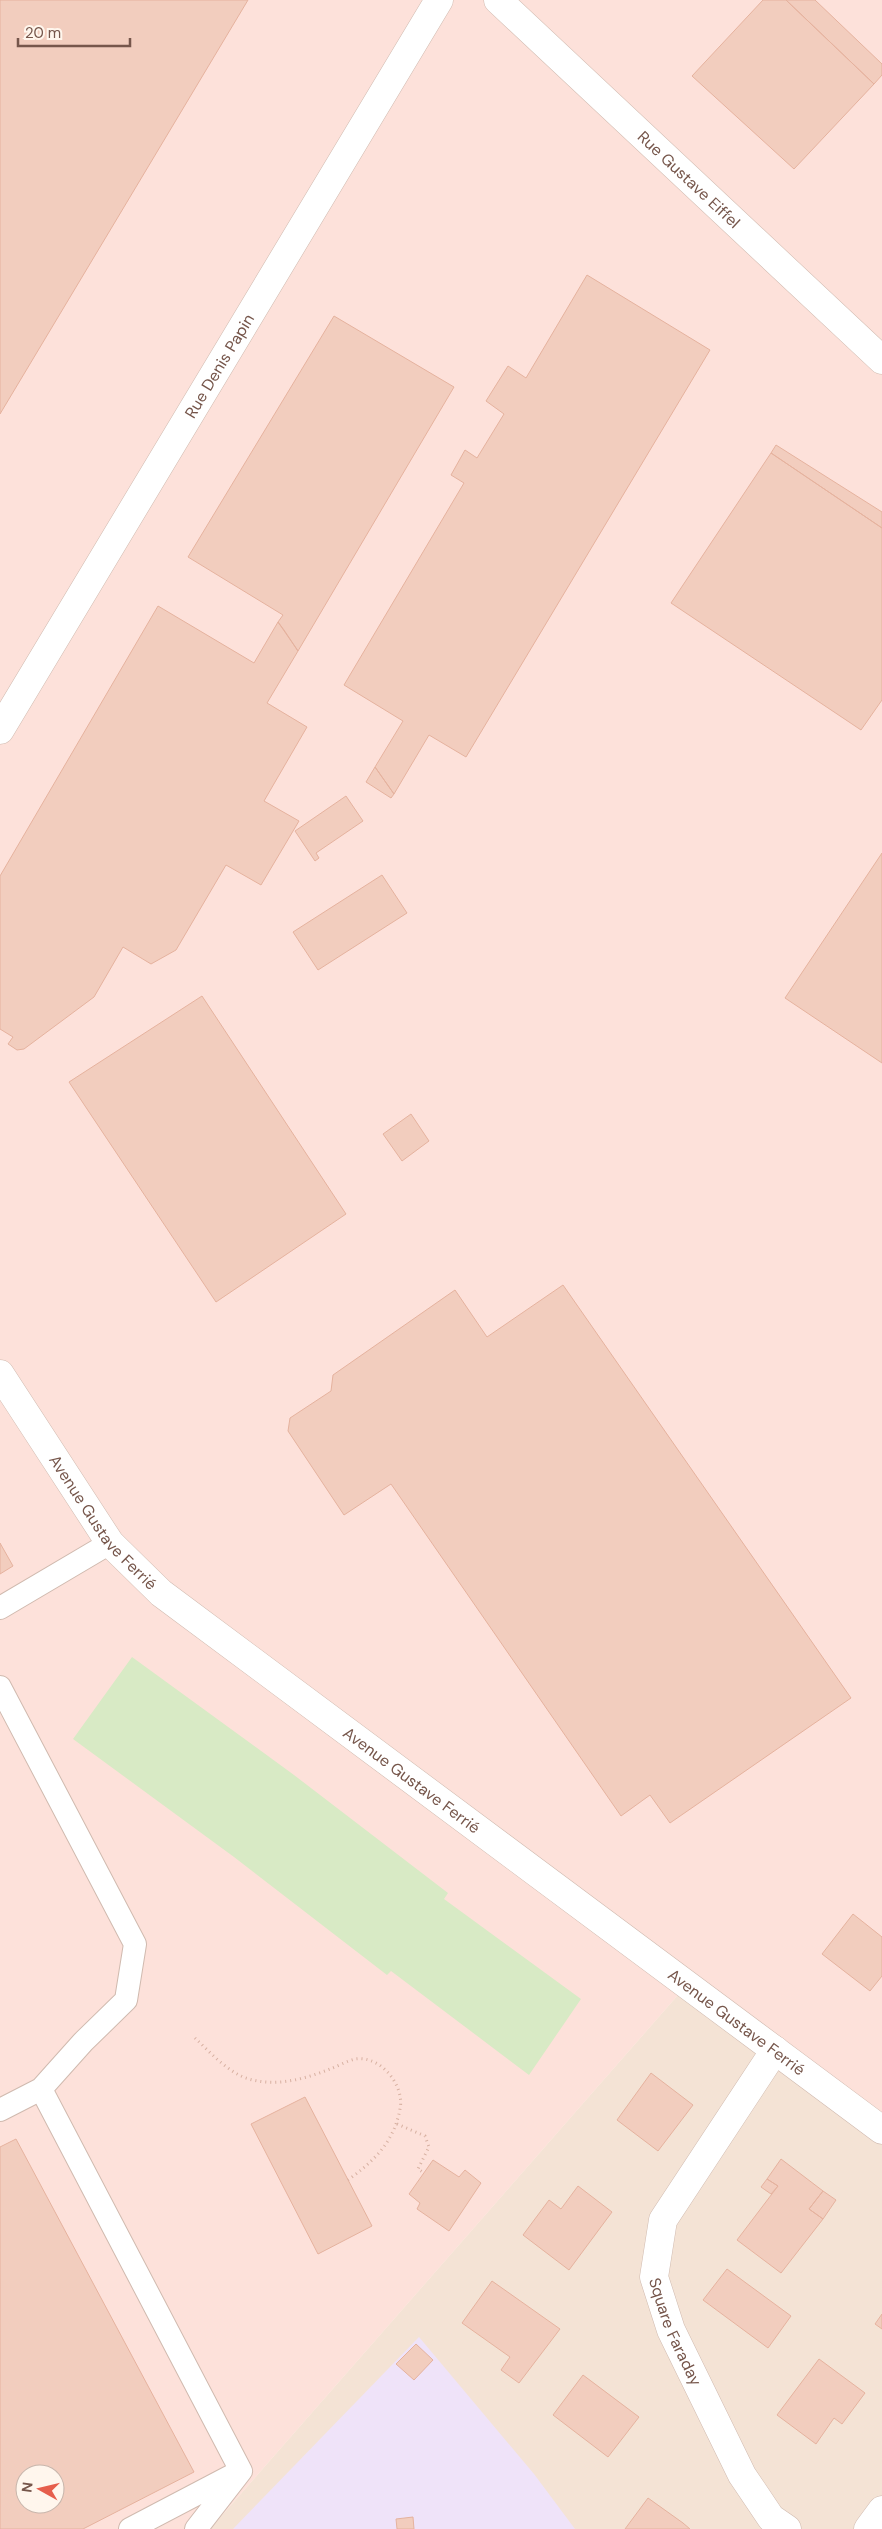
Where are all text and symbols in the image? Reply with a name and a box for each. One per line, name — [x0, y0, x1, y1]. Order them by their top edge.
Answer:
scale bar — [18, 15, 130, 47]
text: 20 m — [25, 23, 61, 43]
street label: Rue Gustave Eiffel — [633, 126, 745, 232]
street label: Rue Denis Papin — [180, 310, 258, 422]
street label: Avenue Gustave Ferrié — [45, 1450, 162, 1594]
street label: Avenue Gustave Ferrié — [339, 1722, 485, 1838]
street label: Avenue Gustave Ferrié — [664, 1964, 810, 2080]
street label: Square Faraday — [644, 2275, 707, 2389]
north arrow — [15, 2464, 65, 2514]
text: N — [18, 2481, 37, 2494]

